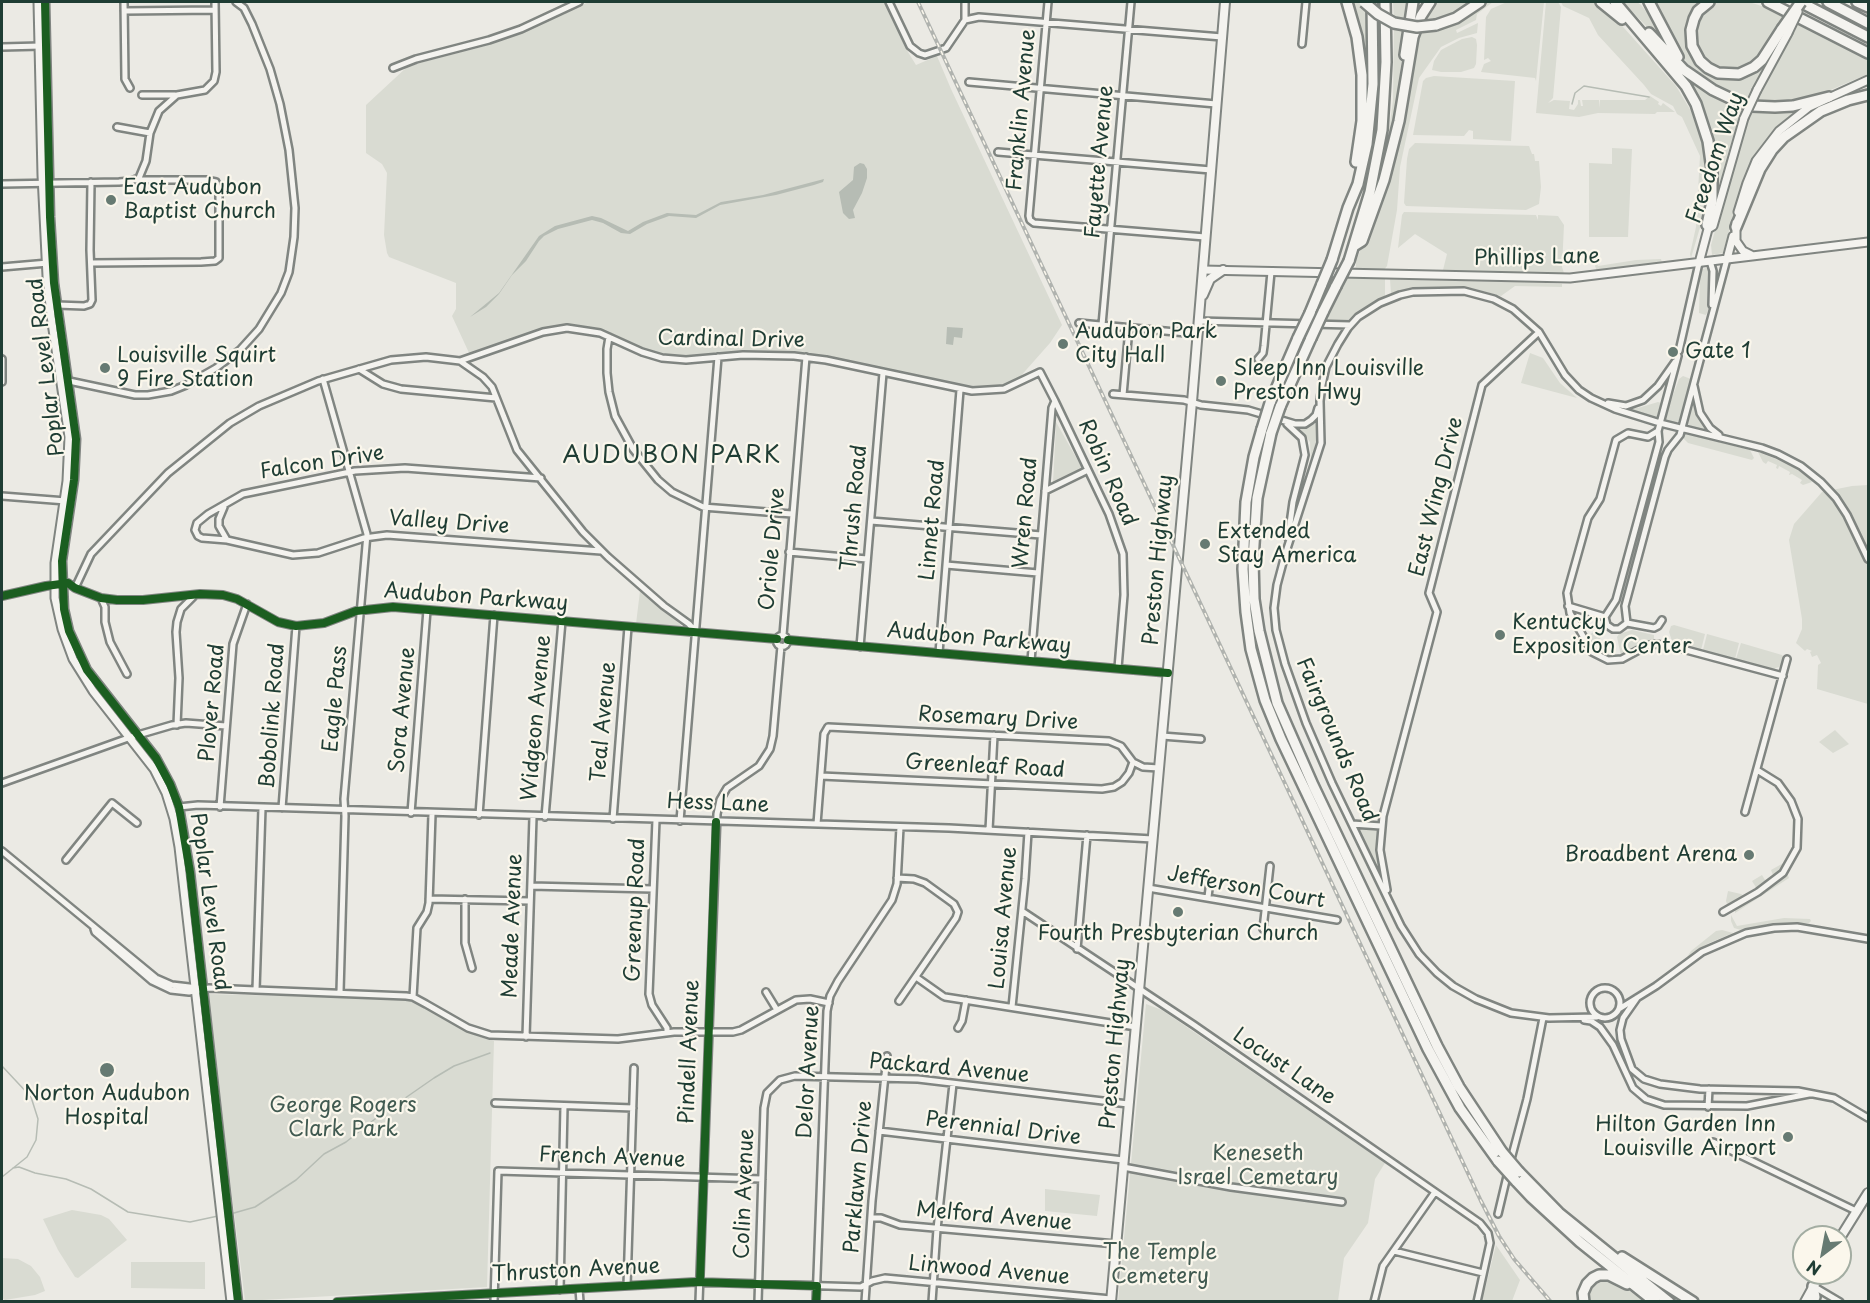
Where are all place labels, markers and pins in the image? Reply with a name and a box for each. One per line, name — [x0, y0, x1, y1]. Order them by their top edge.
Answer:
place label: East Audubon Baptist Church — [123, 175, 276, 225]
marker: East Audubon Baptist Church — [104, 193, 118, 207]
place label: Audubon Park City Hall — [1075, 319, 1217, 369]
marker: Audubon Park City Hall — [1056, 337, 1070, 351]
place label: Gate 1 — [1685, 339, 1751, 365]
place label: Louisville Squirt 9 Fire Station — [117, 343, 276, 393]
marker: Gate 1 — [1666, 345, 1680, 359]
place label: Sleep Inn Louisville Preston Hwy — [1233, 356, 1424, 406]
marker: Louisville Squirt 9 Fire Station — [98, 361, 112, 375]
marker: Sleep Inn Louisville Preston Hwy — [1214, 374, 1228, 388]
place label: Extended Stay America — [1217, 519, 1357, 569]
marker: Extended Stay America — [1198, 537, 1212, 551]
place label: Kentucky Exposition Center — [1512, 610, 1691, 660]
marker: Kentucky Exposition Center — [1493, 628, 1507, 642]
place label: Broadbent Arena — [1564, 842, 1737, 868]
marker: Broadbent Arena — [1742, 848, 1756, 862]
marker: Fourth Presbyterian Church — [1171, 905, 1185, 919]
place label: Fourth Presbyterian Church — [1038, 921, 1318, 947]
marker: Norton Audubon Hospital — [98, 1061, 116, 1079]
place label: Norton Audubon Hospital — [24, 1081, 190, 1131]
place label: Hilton Garden Inn Louisville Airport — [1595, 1112, 1776, 1162]
marker: Hilton Garden Inn Louisville Airport — [1781, 1130, 1795, 1144]

